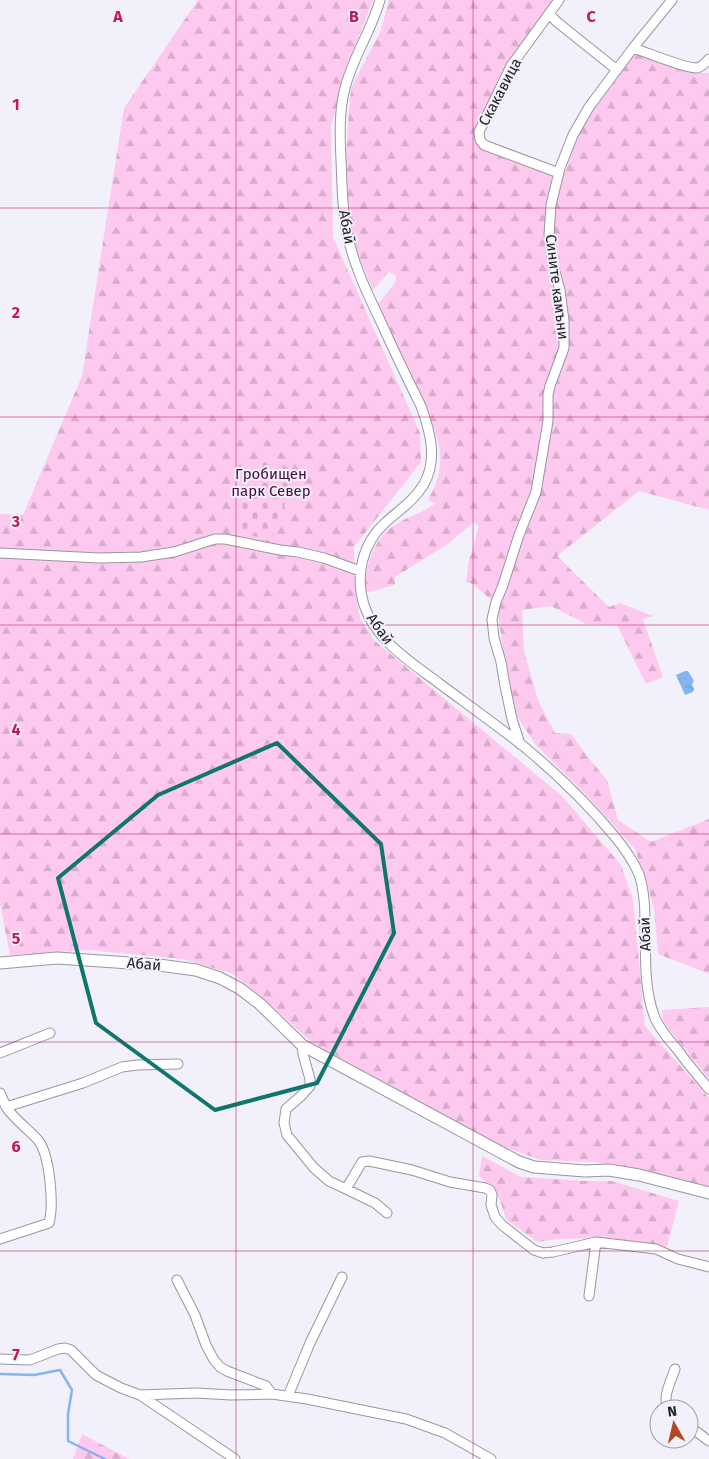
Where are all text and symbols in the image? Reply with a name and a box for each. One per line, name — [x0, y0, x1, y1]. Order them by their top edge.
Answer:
text: A — [112, 7, 123, 26]
text: B — [349, 7, 359, 26]
text: C — [586, 7, 596, 26]
street label: Скакавица — [475, 55, 525, 129]
text: 1 — [12, 95, 20, 114]
street label: Абай — [335, 209, 359, 245]
street label: Сините камъни — [542, 233, 572, 341]
text: 2 — [12, 303, 20, 322]
park label: Гробищен парк Север — [231, 465, 311, 500]
text: 3 — [11, 512, 20, 531]
street label: Абай — [363, 610, 397, 648]
text: 4 — [11, 720, 21, 739]
street label: Абай — [635, 917, 655, 951]
text: 5 — [12, 929, 21, 948]
street label: Абай — [126, 954, 162, 974]
text: 6 — [11, 1137, 21, 1156]
text: 7 — [12, 1345, 20, 1364]
north arrow — [649, 1399, 699, 1449]
text: N — [666, 1403, 678, 1421]

